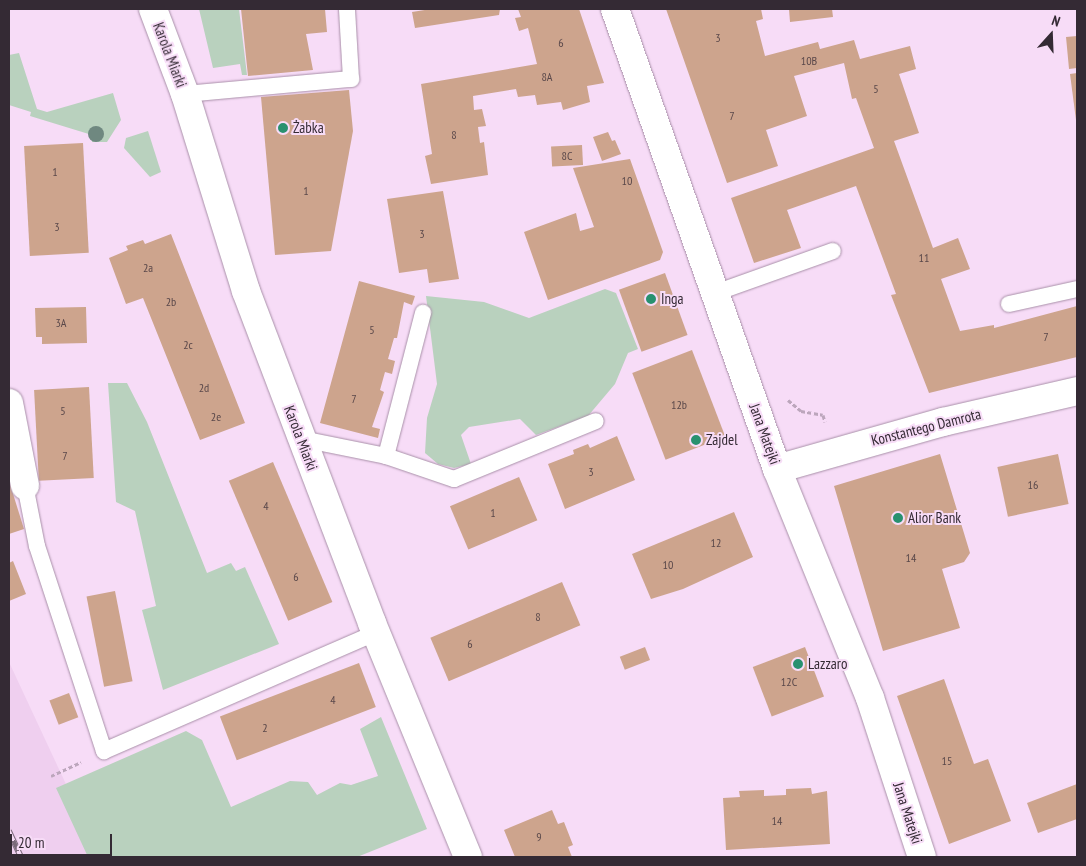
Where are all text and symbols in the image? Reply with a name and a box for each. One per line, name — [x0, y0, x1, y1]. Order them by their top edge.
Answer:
north arrow — [1026, 10, 1076, 60]
text: N — [1049, 11, 1063, 31]
street label: Karola Miarki — [149, 20, 191, 90]
house number: 3 — [715, 31, 721, 45]
house number: 6 — [558, 36, 564, 50]
house number: 10B — [801, 54, 817, 68]
house number: 8A — [541, 70, 553, 84]
house number: 5 — [873, 82, 879, 96]
house number: 7 — [729, 109, 735, 123]
place label: Żabka — [293, 119, 324, 137]
marker: Żabka — [277, 122, 289, 134]
house number: 8 — [451, 128, 457, 142]
house number: 8C — [562, 149, 572, 163]
house number: 1 — [52, 165, 58, 179]
house number: 10 — [622, 174, 632, 188]
house number: 1 — [303, 184, 309, 198]
house number: 3 — [54, 220, 60, 234]
house number: 3 — [419, 227, 425, 241]
house number: 11 — [919, 251, 929, 265]
house number: 2a — [143, 261, 153, 275]
place label: Inga — [661, 290, 684, 308]
marker: Inga — [645, 293, 657, 305]
house number: 2b — [166, 295, 176, 309]
house number: 3A — [55, 316, 67, 330]
house number: 5 — [369, 323, 375, 337]
house number: 7 — [1043, 330, 1049, 344]
house number: 2c — [183, 338, 193, 352]
house number: 2d — [199, 381, 209, 395]
house number: 7 — [351, 392, 357, 406]
house number: 12b — [671, 398, 687, 412]
street label: Jana Matejki — [746, 401, 784, 467]
street label: Karola Miarki — [280, 403, 322, 473]
house number: 5 — [60, 404, 66, 418]
street label: Konstantego Damrota — [869, 405, 983, 449]
house number: 2e — [211, 410, 221, 424]
place label: Zajdel — [706, 431, 738, 449]
marker: Zajdel — [690, 434, 702, 446]
house number: 7 — [62, 449, 68, 463]
house number: 3 — [588, 465, 594, 479]
house number: 16 — [1028, 478, 1038, 492]
house number: 4 — [263, 499, 269, 513]
house number: 1 — [490, 506, 496, 520]
place label: Alior Bank — [908, 509, 961, 527]
marker: Alior Bank — [892, 512, 904, 524]
house number: 12 — [711, 536, 721, 550]
house number: 14 — [906, 551, 916, 565]
house number: 10 — [663, 558, 673, 572]
house number: 6 — [293, 570, 299, 584]
house number: 8 — [535, 610, 541, 624]
house number: 6 — [467, 637, 473, 651]
place label: Lazzaro — [808, 655, 847, 673]
marker: Lazzaro — [792, 658, 804, 670]
house number: 12C — [781, 675, 797, 689]
house number: 4 — [330, 693, 336, 707]
house number: 2 — [262, 721, 268, 735]
house number: 15 — [942, 754, 952, 768]
street label: Jana Matejki — [890, 780, 926, 846]
house number: 14 — [772, 814, 782, 828]
scale bar — [12, 824, 115, 856]
house number: 9 — [536, 830, 542, 844]
text: 20 m — [18, 833, 44, 852]

